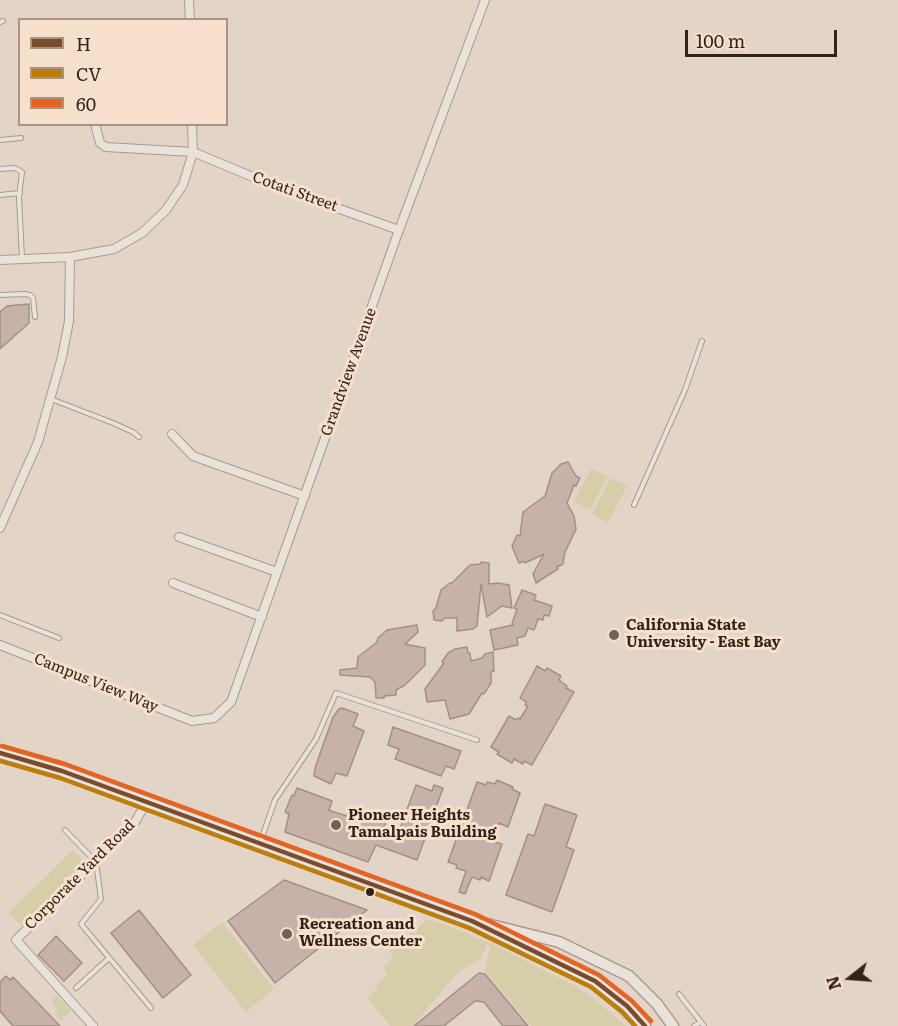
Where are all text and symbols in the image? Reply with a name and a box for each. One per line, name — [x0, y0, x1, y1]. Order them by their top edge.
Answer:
legend — [18, 18, 228, 126]
scale bar — [688, 18, 840, 56]
text: 100 m — [696, 27, 745, 54]
text: H — [76, 30, 91, 57]
text: CV — [76, 60, 102, 87]
text: 60 — [76, 90, 96, 117]
street label: Cotati Street — [250, 168, 340, 216]
street label: Grandview Avenue — [317, 306, 381, 438]
place label: California State University - East Bay — [626, 617, 781, 652]
marker: California State University - East Bay — [607, 628, 621, 642]
street label: Campus View Way — [31, 650, 161, 716]
place label: Pioneer Heights Tamalpais Building — [348, 807, 497, 842]
street label: Corporate Yard Road — [21, 816, 139, 934]
marker: Pioneer Heights Tamalpais Building — [329, 818, 343, 832]
unlabelled marker — [364, 886, 376, 898]
place label: Recreation and Wellness Center — [299, 916, 422, 951]
marker: Recreation and Wellness Center — [280, 927, 294, 941]
north arrow — [820, 948, 880, 1008]
text: N — [819, 973, 846, 993]

